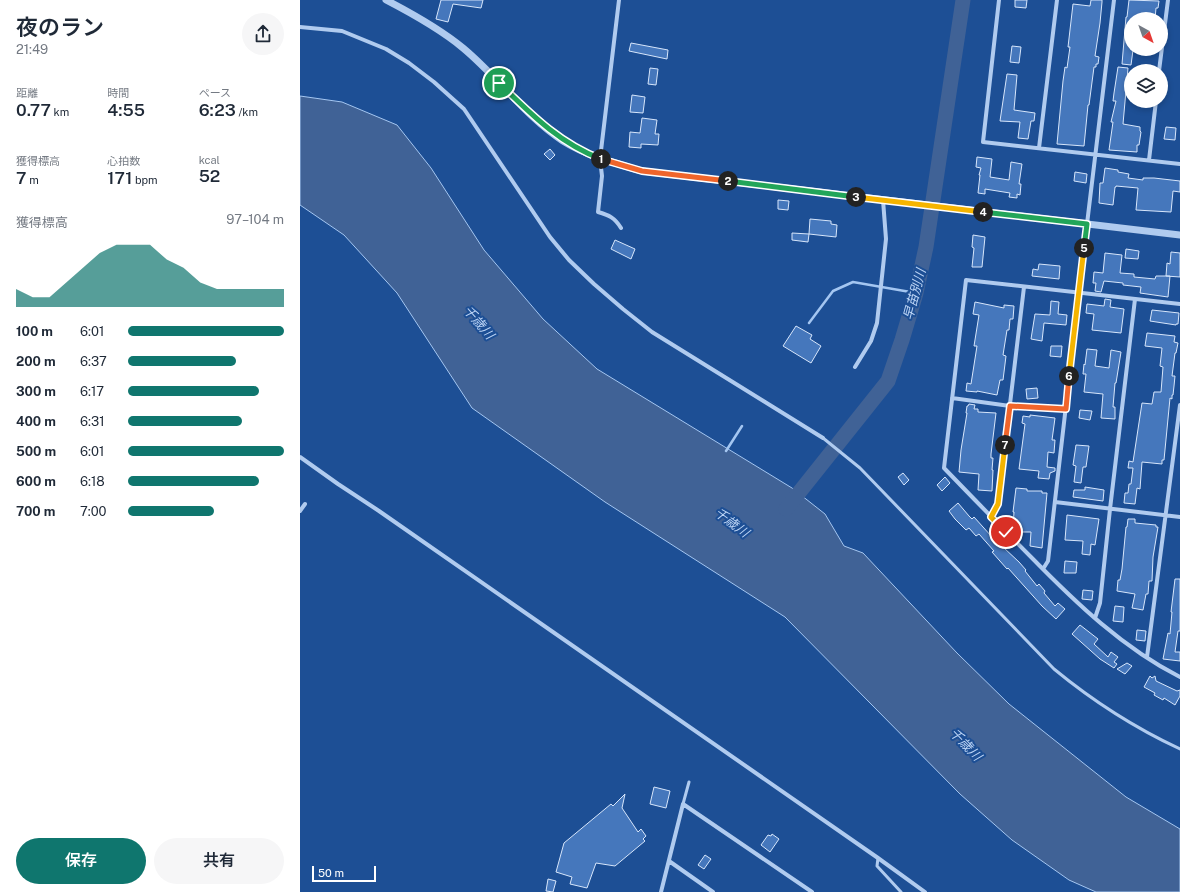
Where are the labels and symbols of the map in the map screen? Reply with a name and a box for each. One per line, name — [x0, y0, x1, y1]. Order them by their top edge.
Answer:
north arrow — [1124, 12, 1168, 56]
pin — [482, 66, 516, 100]
pin: 1 — [591, 149, 611, 169]
pin: 2 — [718, 171, 738, 191]
pin: 3 — [846, 187, 866, 207]
pin: 4 — [973, 202, 993, 222]
pin: 5 — [1074, 238, 1094, 258]
water label: 早苗別川 — [901, 265, 929, 321]
water label: 千歳川 — [460, 303, 498, 343]
pin: 6 — [1059, 366, 1079, 386]
pin: 7 — [995, 435, 1015, 455]
water label: 千歳川 — [712, 505, 753, 541]
pin — [989, 515, 1023, 549]
water label: 千歳川 — [947, 725, 986, 765]
scale bar — [312, 864, 376, 883]

